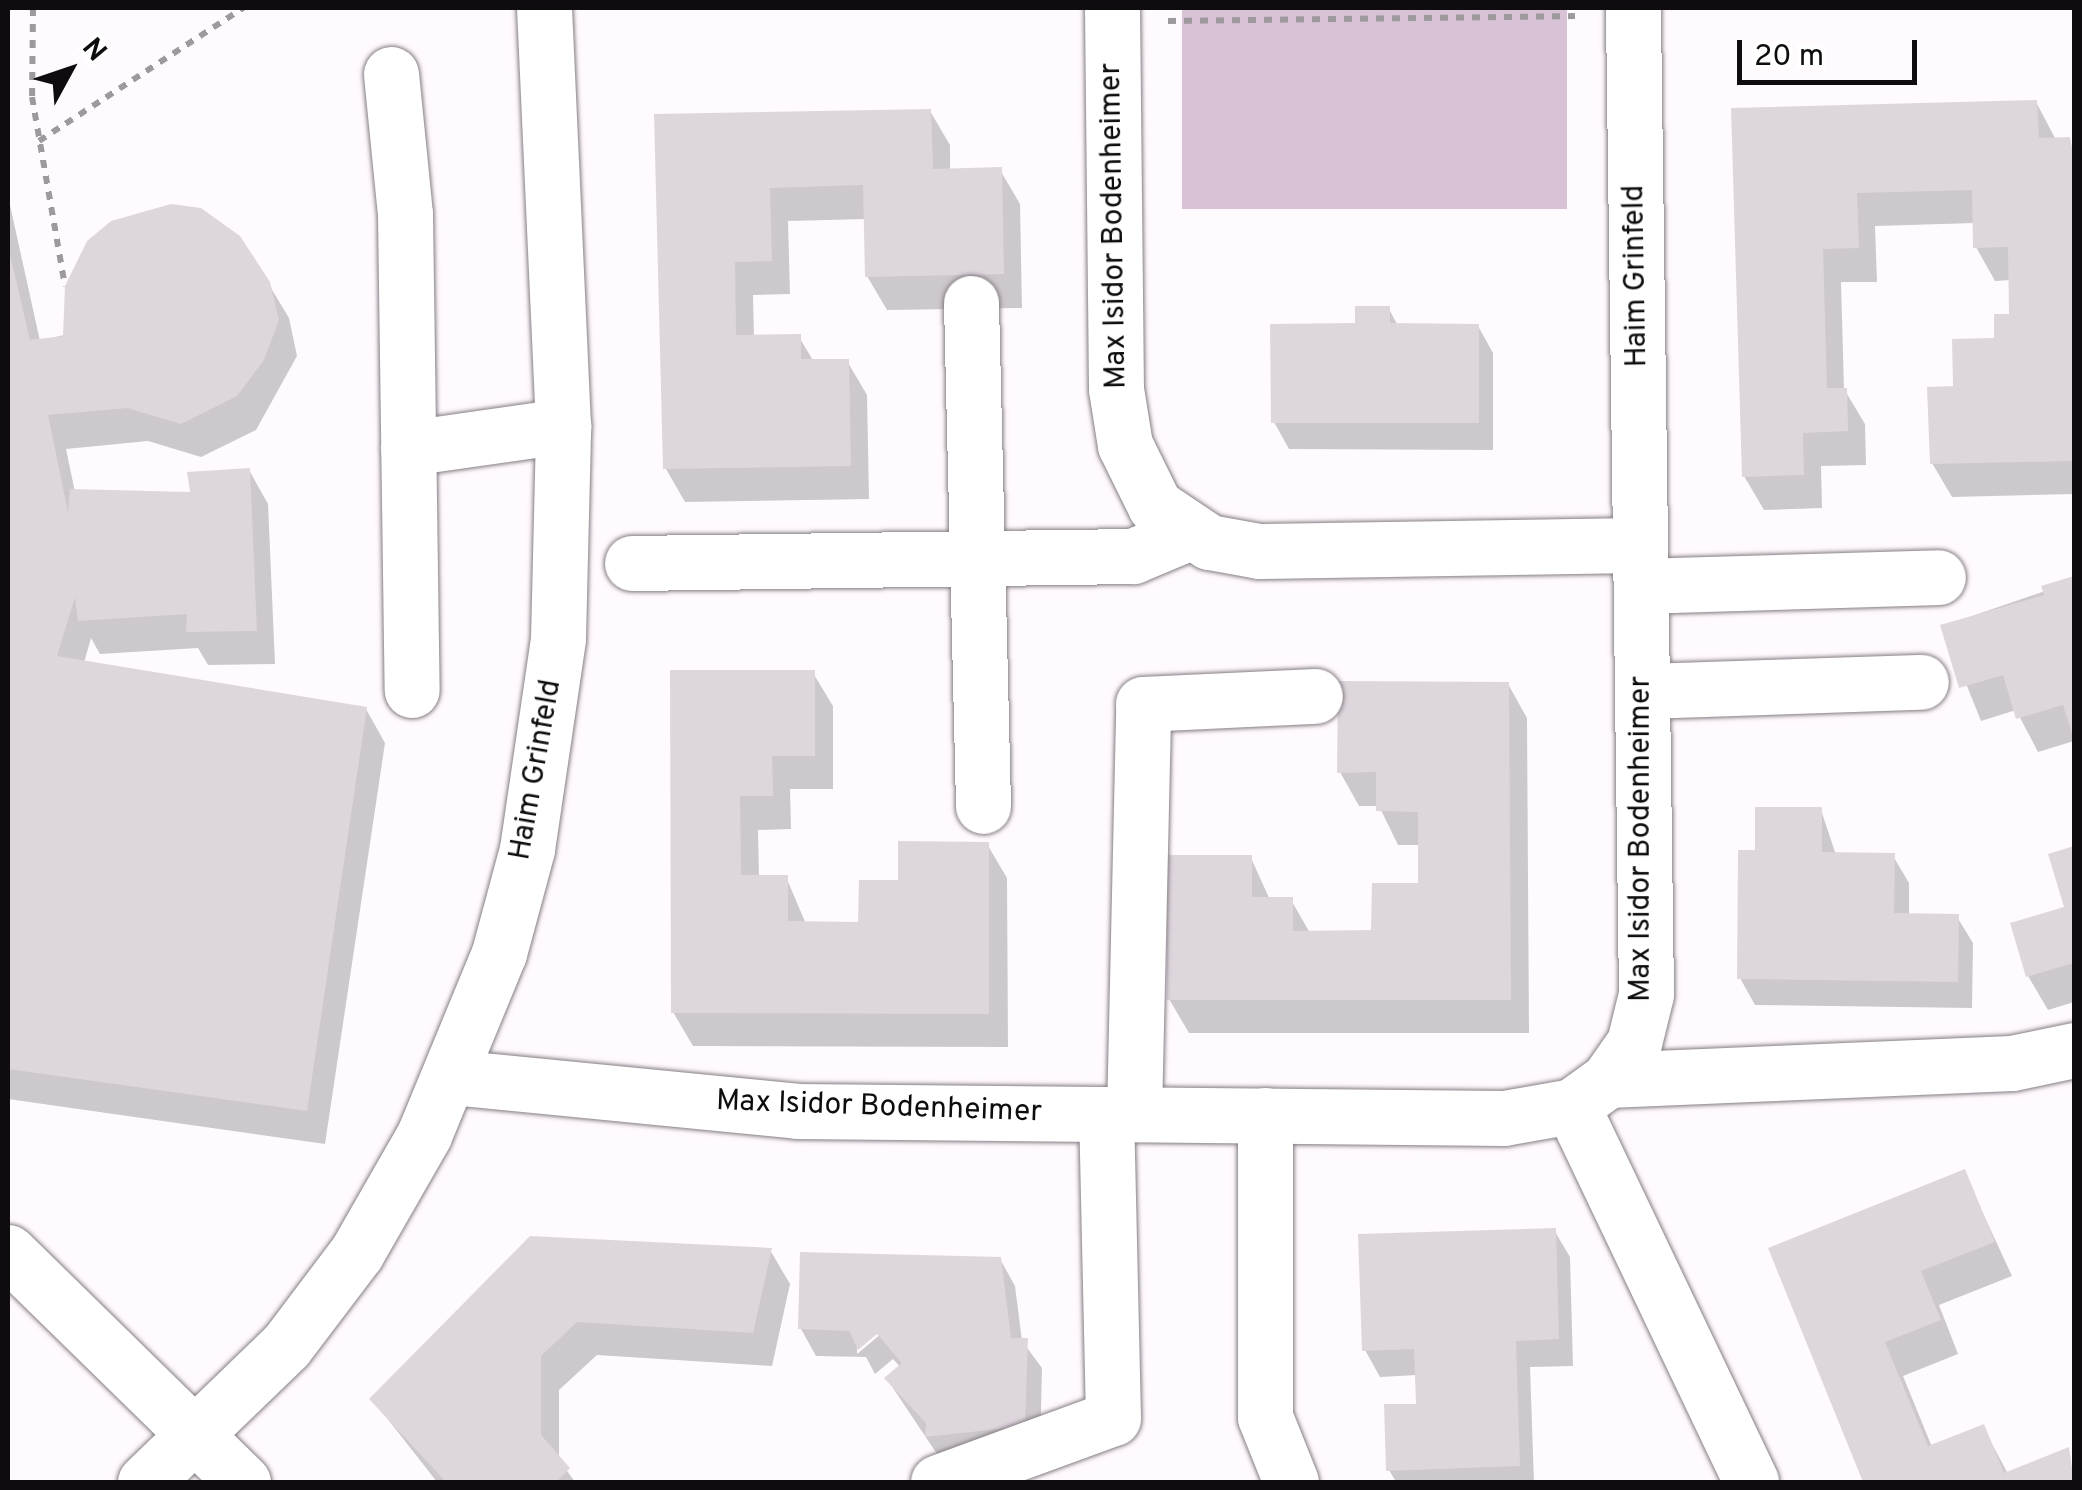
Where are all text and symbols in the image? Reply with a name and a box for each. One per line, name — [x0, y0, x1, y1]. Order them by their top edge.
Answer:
north arrow — [20, 20, 120, 120]
scale bar — [1742, 20, 1922, 82]
text: N — [73, 31, 113, 70]
text: 20 m — [1754, 39, 1824, 76]
street label: Max Isidor Bodenheimer — [1094, 63, 1136, 389]
street label: Haim Grinfeld — [1617, 184, 1657, 368]
street label: Max Isidor Bodenheimer — [1624, 676, 1660, 1002]
street label: Haim Grinfeld — [503, 677, 571, 863]
street label: Max Isidor Bodenheimer — [715, 1084, 1043, 1132]

